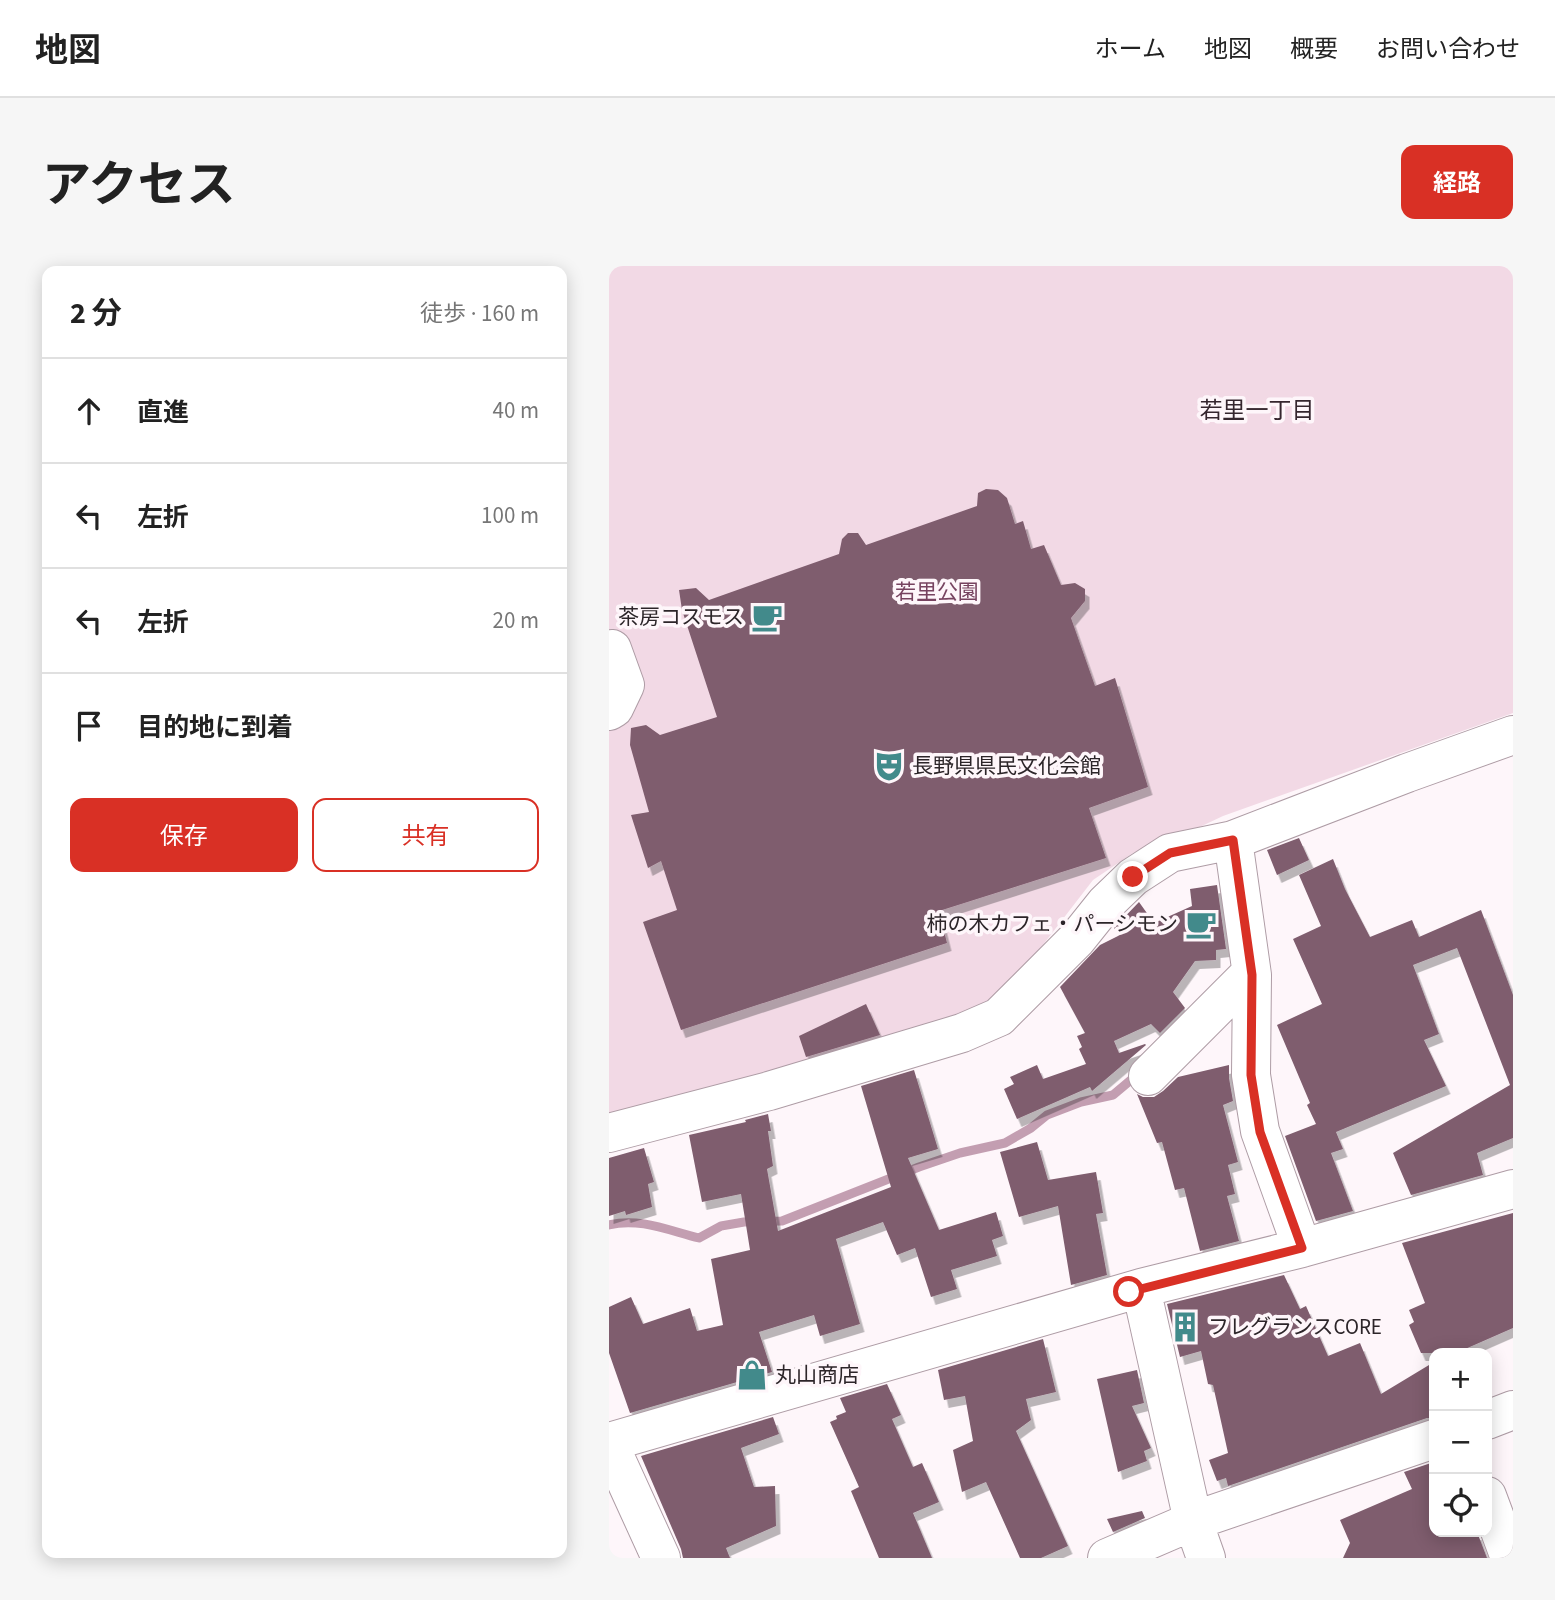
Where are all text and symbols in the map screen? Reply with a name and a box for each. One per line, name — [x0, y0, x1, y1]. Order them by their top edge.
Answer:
text: 地図 — [35, 27, 101, 74]
text: ホーム — [1095, 32, 1166, 67]
text: 地図 — [1204, 32, 1252, 67]
text: 概要 — [1290, 32, 1338, 67]
text: お問い合わせ — [1376, 32, 1520, 67]
button: 経路 — [1401, 145, 1513, 219]
text: アクセス — [42, 151, 236, 221]
text: 2 分 — [70, 292, 122, 335]
text: 徒歩 · 160 m — [420, 297, 539, 330]
icon: ahead — [70, 392, 108, 430]
text: 直進 — [137, 394, 189, 431]
text: 40 m — [492, 394, 539, 427]
district label: 若里一丁目 — [1200, 394, 1315, 427]
icon: left — [70, 497, 108, 535]
text: 左折 — [137, 499, 189, 536]
text: 100 m — [481, 499, 539, 532]
park label: 若里公園 — [895, 577, 979, 607]
cafe icon: 茶房コスモス — [750, 600, 784, 634]
icon: left — [70, 602, 108, 640]
place label: 茶房コスモス — [618, 602, 744, 632]
text: 左折 — [137, 604, 189, 641]
text: 20 m — [492, 604, 539, 637]
icon: arrive — [70, 707, 108, 745]
text: 目的地に到着 — [137, 709, 293, 746]
theatre icon: 長野県県民文化会館 — [872, 749, 906, 783]
place label: 長野県県民文化会館 — [912, 751, 1101, 781]
button: 保存 — [70, 798, 298, 872]
button: 共有 — [312, 798, 539, 872]
route end — [1117, 861, 1148, 892]
cafe icon: 柿の木カフェ・パーシモン — [1184, 907, 1218, 941]
place label: 柿の木カフェ・パーシモン — [926, 909, 1178, 939]
route start — [1113, 1276, 1144, 1307]
building icon: フレグランスCORE — [1168, 1310, 1202, 1344]
place label: フレグランスCORE — [1208, 1312, 1382, 1342]
map controls — [1429, 1348, 1492, 1537]
button: + — [1429, 1348, 1492, 1411]
shop icon: 丸山商店 — [735, 1358, 769, 1392]
place label: 丸山商店 — [775, 1360, 859, 1390]
button: − — [1429, 1411, 1492, 1474]
button: locate — [1429, 1474, 1492, 1537]

